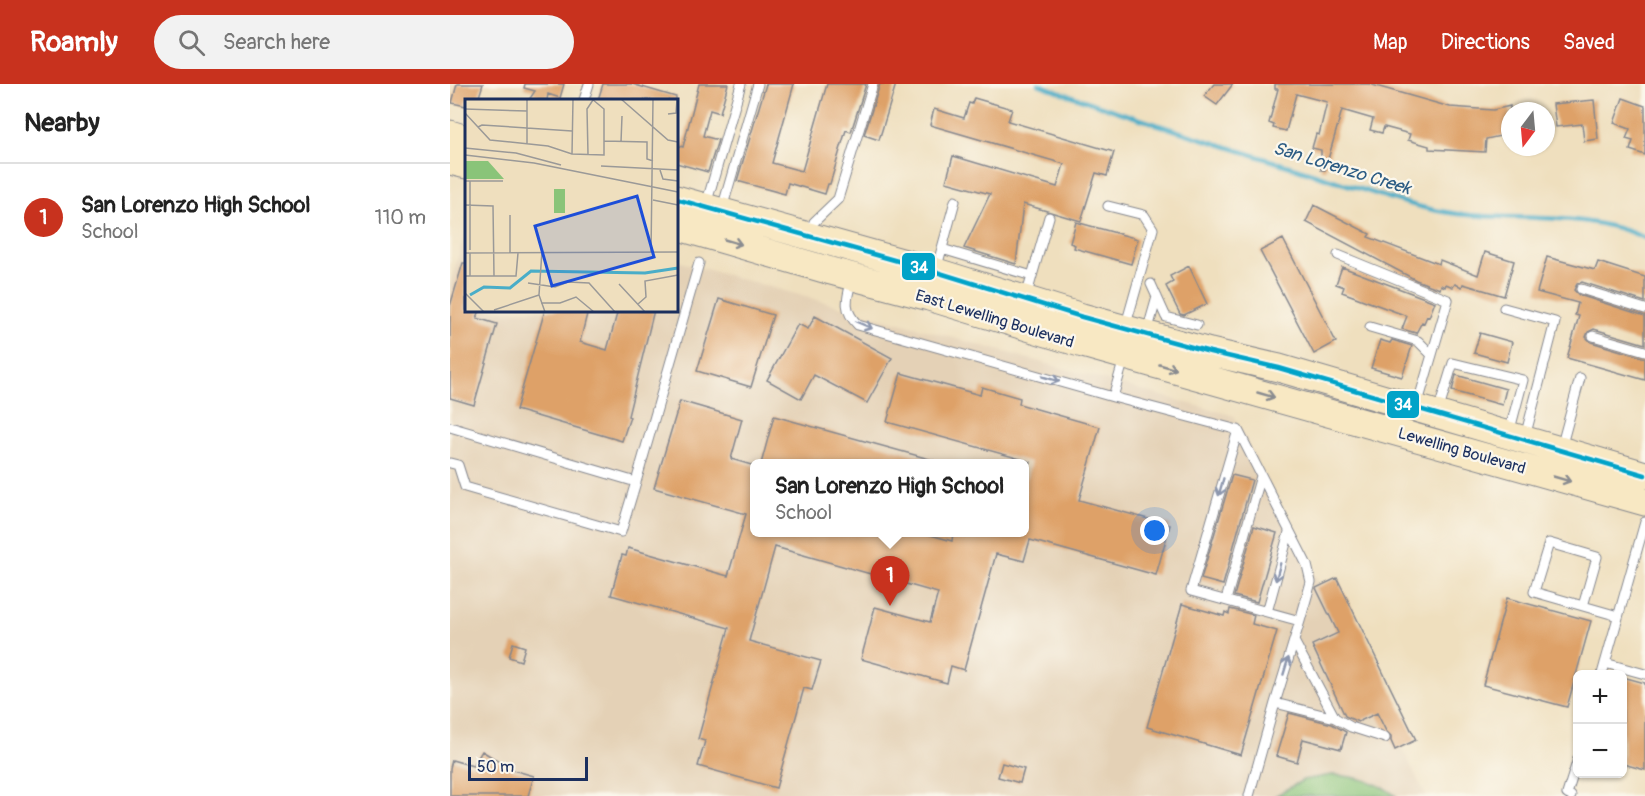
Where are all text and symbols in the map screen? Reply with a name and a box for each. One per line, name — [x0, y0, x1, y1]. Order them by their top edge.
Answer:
search box — [154, 15, 574, 69]
text: Roamly — [30, 25, 118, 60]
icon: search — [175, 26, 208, 59]
text: Search here — [223, 28, 330, 56]
text: Map — [1373, 29, 1408, 56]
text: Directions — [1441, 29, 1530, 56]
text: Saved — [1563, 29, 1615, 56]
inset map — [465, 99, 678, 312]
north arrow — [1501, 102, 1555, 156]
text: Nearby — [24, 107, 100, 139]
water label: San Lorenzo Creek — [1270, 137, 1415, 201]
text: San Lorenzo High School — [81, 191, 311, 219]
text: 1 — [40, 205, 47, 230]
text: 110 m — [375, 205, 426, 230]
text: School — [81, 219, 138, 244]
one-way arrow — [723, 237, 742, 249]
line badge: 34 — [901, 252, 936, 281]
text: 34 — [910, 258, 929, 278]
street label: East Lewelling Boulevard — [913, 285, 1076, 353]
one-way arrow — [854, 320, 872, 331]
one-way arrow — [1158, 362, 1177, 373]
one-way arrow — [1041, 374, 1060, 385]
one-way arrow — [1257, 390, 1276, 401]
line badge: 34 — [1386, 390, 1420, 419]
text: 34 — [1394, 395, 1413, 415]
street label: Lewelling Boulevard — [1396, 423, 1528, 479]
popup — [750, 459, 1029, 537]
text: San Lorenzo High School — [775, 472, 1004, 500]
one-way arrow — [1552, 473, 1571, 485]
one-way arrow — [1215, 477, 1226, 496]
text: School — [775, 500, 832, 525]
your location — [1140, 516, 1169, 545]
pin: 1 — [870, 556, 910, 606]
one-way arrow — [1272, 562, 1283, 581]
one-way arrow — [1281, 657, 1292, 676]
map controls — [1573, 670, 1627, 778]
button: + — [1573, 670, 1627, 724]
button: − — [1573, 724, 1627, 778]
scale bar — [468, 754, 588, 782]
text: 50 m — [477, 757, 514, 777]

